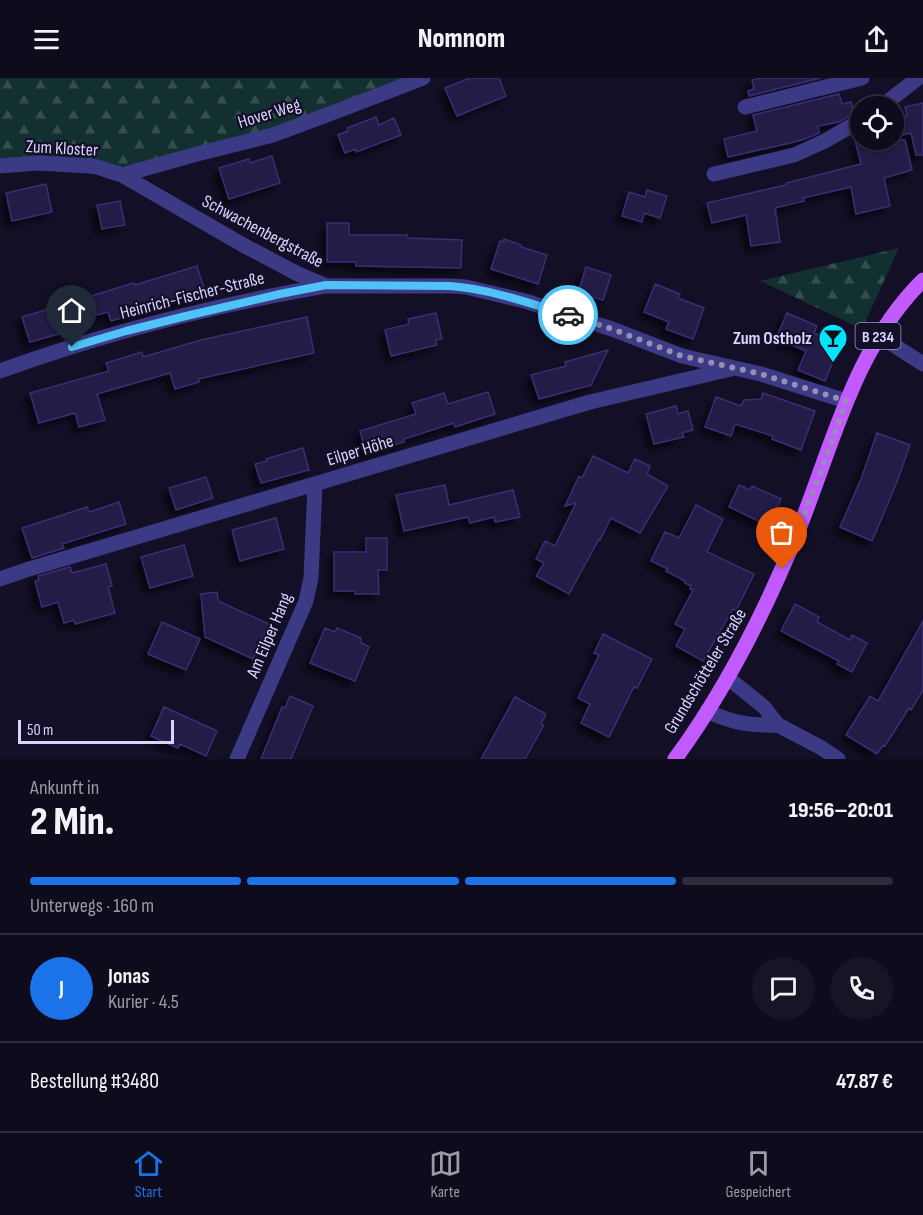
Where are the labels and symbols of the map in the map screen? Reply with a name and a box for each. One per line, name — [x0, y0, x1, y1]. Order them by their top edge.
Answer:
street label: Hover Weg — [235, 94, 303, 133]
street label: Zum Kloster — [25, 136, 99, 161]
street label: Schwachenbergstraße — [199, 191, 327, 272]
street label: Heinrich-Fischer-Straße — [118, 267, 266, 324]
pin — [46, 285, 97, 347]
courier — [538, 285, 598, 345]
bar icon: Zum Ostholz — [817, 322, 849, 364]
road number: B 234 — [856, 323, 900, 349]
place label: Zum Ostholz — [733, 328, 812, 349]
street label: Eilper Höhe — [324, 430, 396, 471]
pin — [756, 507, 807, 569]
street label: Am Eilper Hang — [242, 590, 297, 682]
street label: Grundschötteler Straße — [660, 605, 751, 738]
scale bar — [18, 717, 174, 744]

